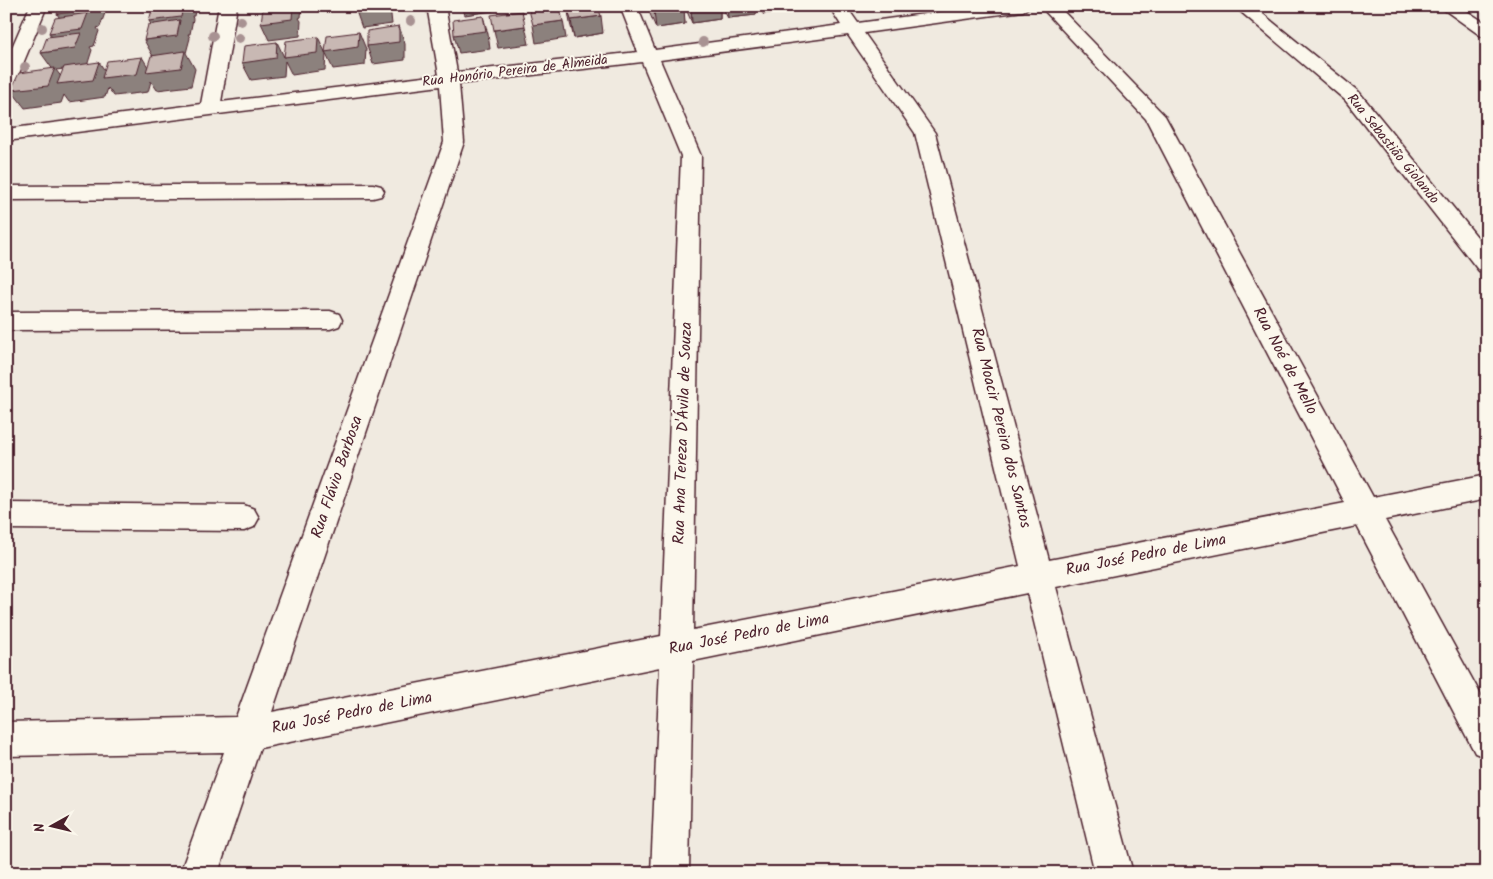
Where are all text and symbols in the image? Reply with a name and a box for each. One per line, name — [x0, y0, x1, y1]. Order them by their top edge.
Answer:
street label: Rua Honório Pereira de Almeida — [421, 49, 609, 93]
street label: Rua Sebastião Giolando — [1341, 89, 1445, 209]
street label: Rua Noé de Mello — [1246, 303, 1324, 419]
street label: Rua Ana Tereza D'Ávila de Souza — [667, 321, 699, 545]
street label: Rua Moacir Pereira dos Santos — [964, 325, 1038, 531]
street label: Rua Flávio Barbosa — [304, 412, 370, 542]
street label: Rua José Pedro de Lima — [1064, 527, 1228, 583]
street label: Rua José Pedro de Lima — [667, 606, 831, 662]
street label: Rua José Pedro de Lima — [270, 685, 434, 741]
north arrow — [28, 802, 78, 852]
text: N — [29, 822, 52, 834]

